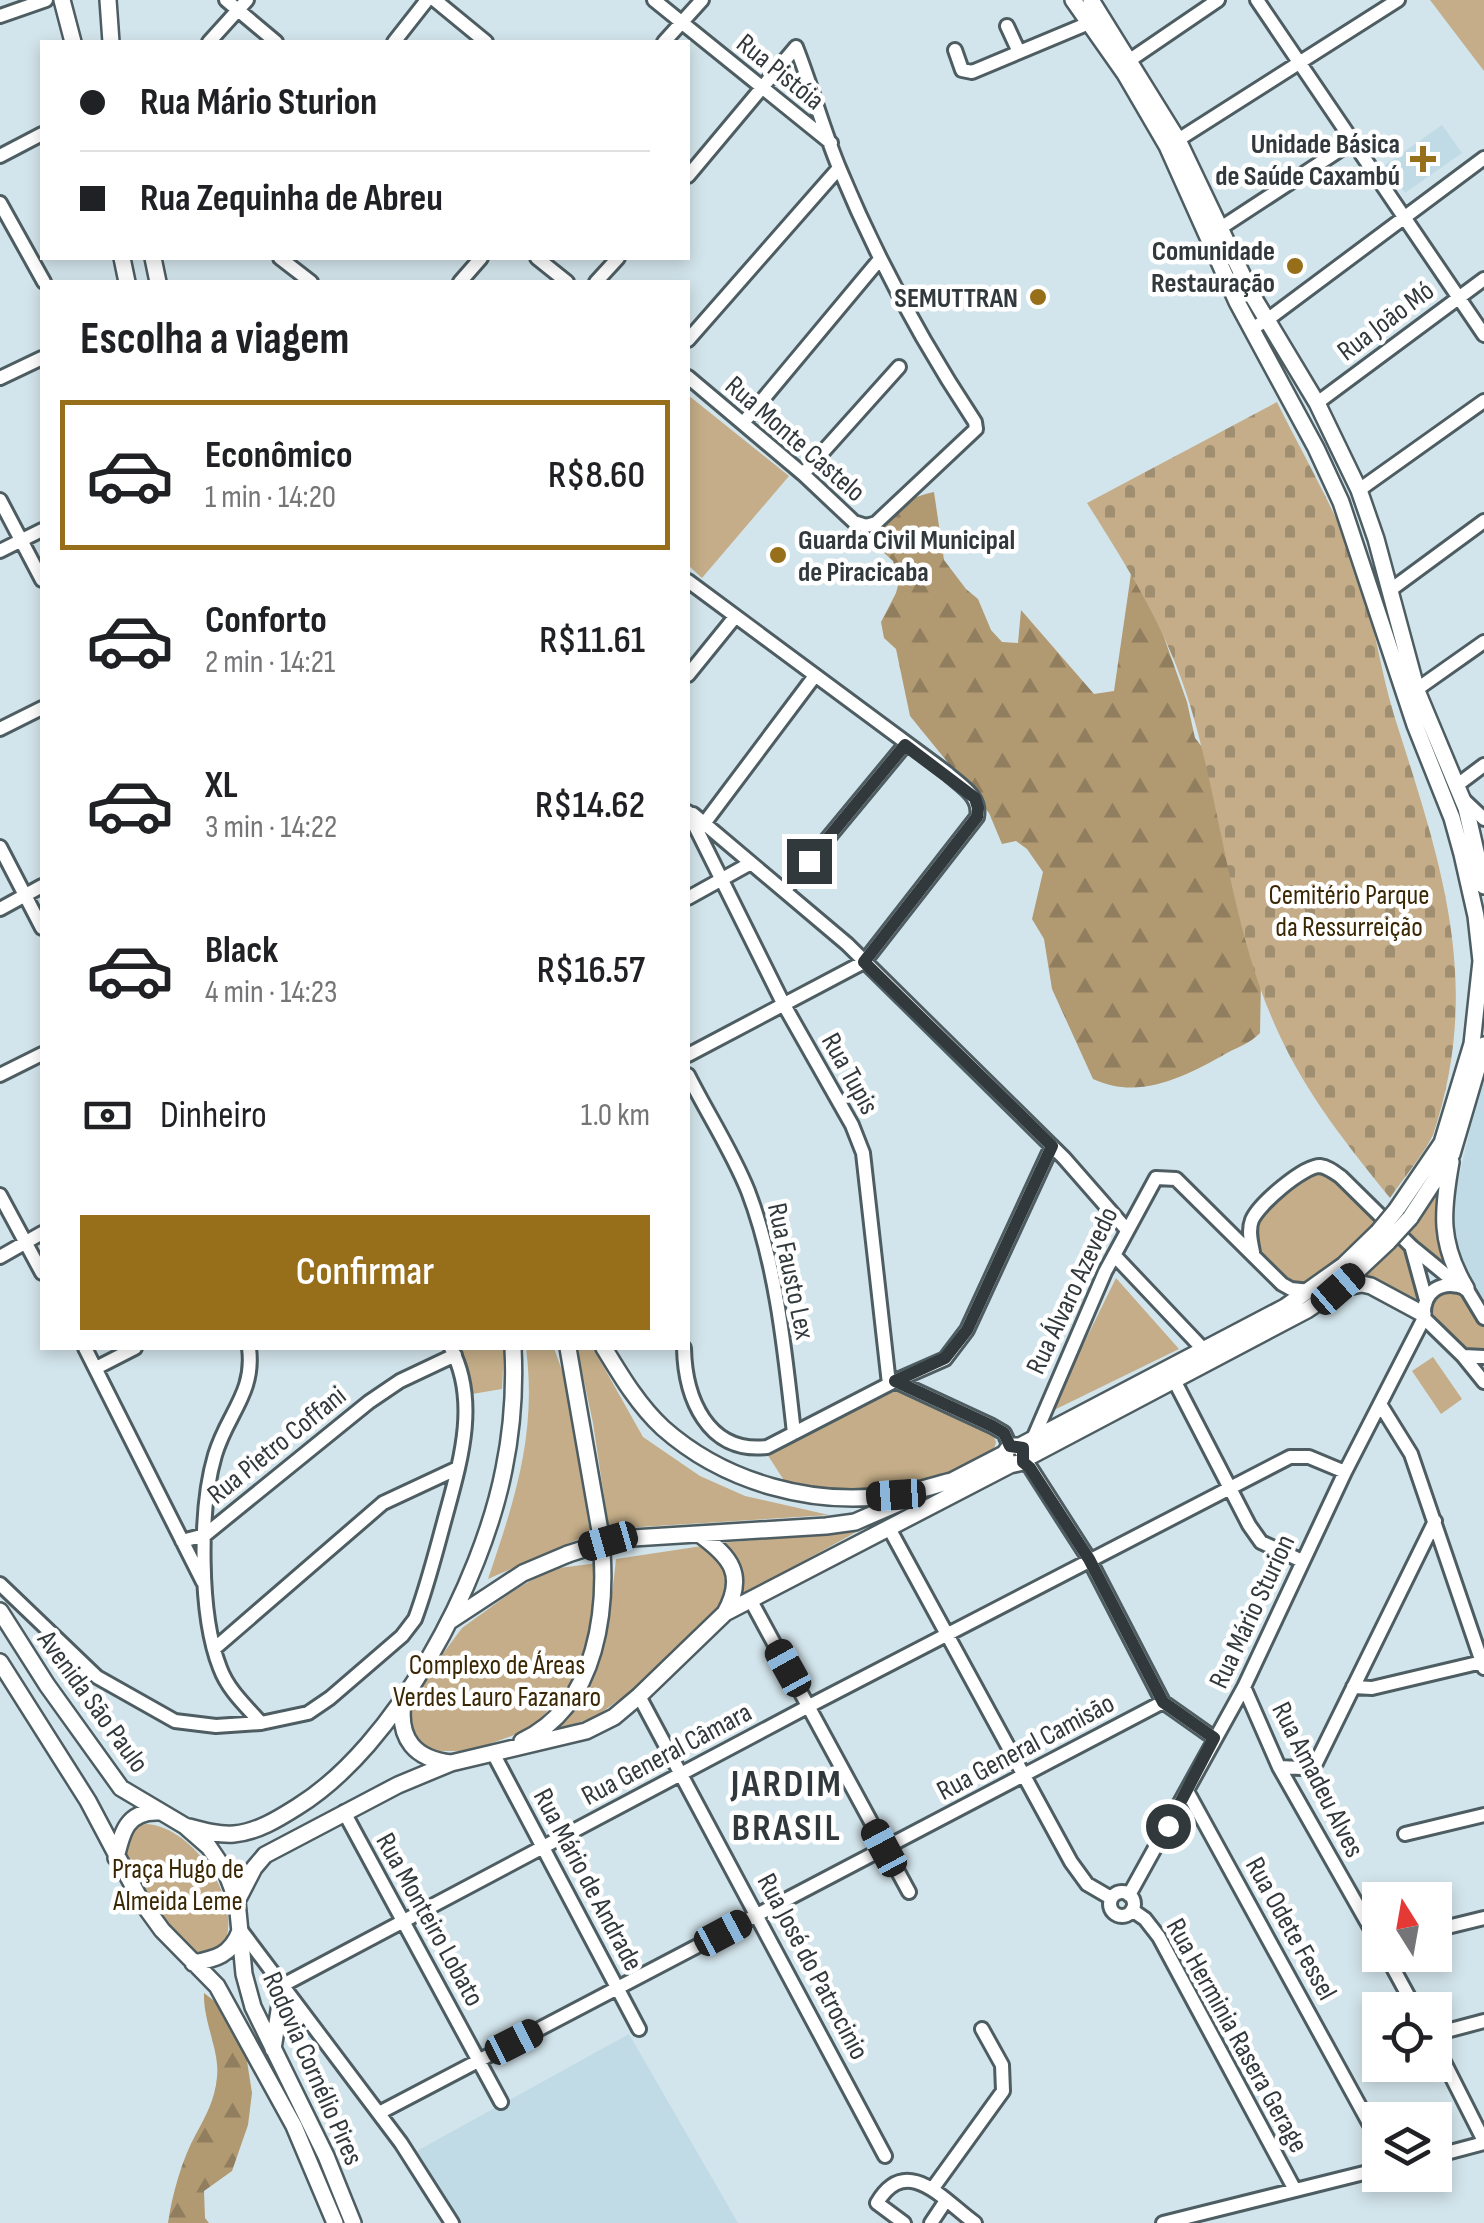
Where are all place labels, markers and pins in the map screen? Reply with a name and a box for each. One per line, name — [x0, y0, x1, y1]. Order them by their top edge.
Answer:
place label: Unidade Básica de Saúde Caxambú — [1215, 128, 1400, 193]
marker: Unidade Básica de Saúde Caxambú — [1410, 146, 1436, 172]
place label: Comunidade Restauração — [1151, 235, 1275, 300]
marker: Comunidade Restauração — [1284, 255, 1306, 277]
place label: SEMUTTRAN — [894, 282, 1018, 315]
marker: SEMUTTRAN — [1027, 286, 1049, 308]
place label: Guarda Civil Municipal de Piracicaba — [798, 524, 1015, 589]
marker: Guarda Civil Municipal de Piracicaba — [767, 544, 789, 566]

